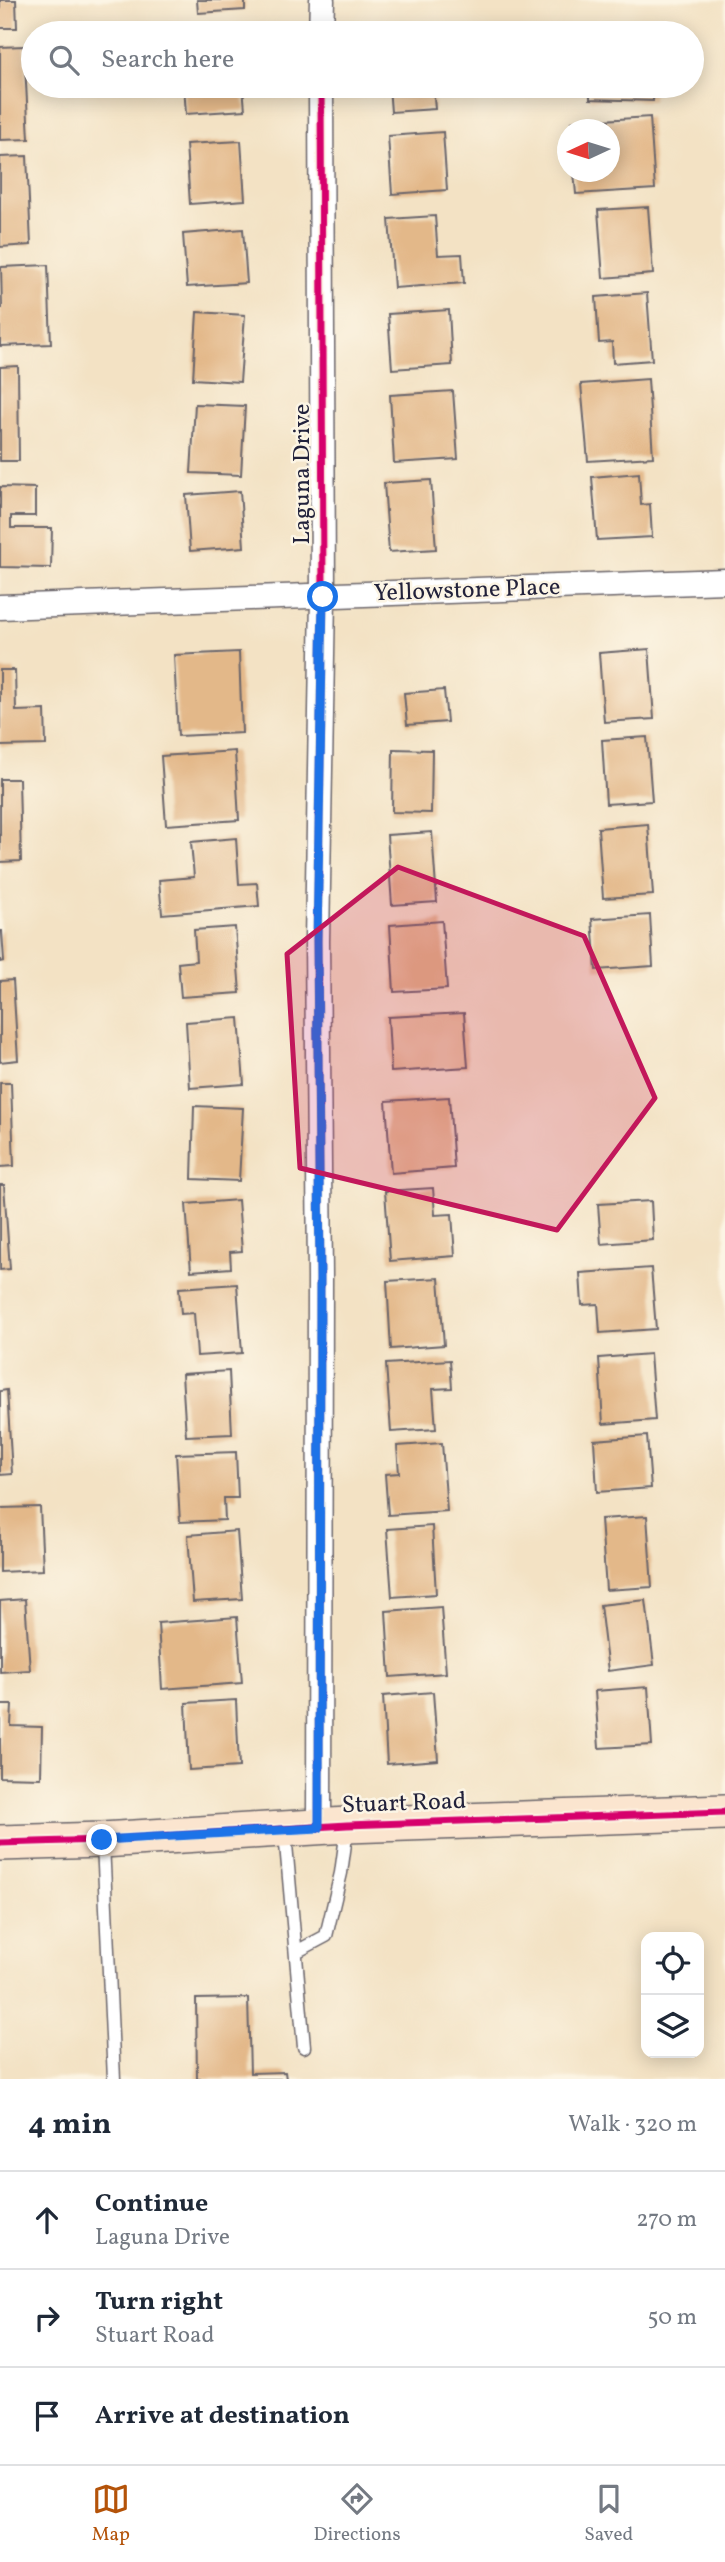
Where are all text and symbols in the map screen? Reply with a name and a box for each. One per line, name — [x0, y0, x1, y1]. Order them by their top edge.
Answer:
search box — [21, 21, 704, 98]
icon: search — [45, 41, 83, 79]
text: Search here — [101, 42, 234, 78]
north arrow — [557, 119, 620, 182]
street label: Laguna Drive — [286, 404, 320, 544]
street label: Yellowstone Place — [373, 571, 561, 611]
route start — [307, 581, 338, 612]
street label: Stuart Road — [341, 1785, 467, 1823]
route end — [86, 1824, 117, 1855]
map controls — [641, 1932, 704, 2058]
button: locate — [641, 1932, 704, 1995]
button: layers — [641, 1995, 704, 2058]
text: 4 min — [28, 2104, 112, 2146]
text: Walk · 320 m — [568, 2109, 697, 2141]
text: Continue — [95, 2186, 208, 2222]
icon: ahead — [28, 2201, 66, 2239]
text: 270 m — [636, 2204, 697, 2236]
text: Laguna Drive — [95, 2222, 230, 2254]
text: Turn right — [95, 2284, 223, 2320]
icon: right — [28, 2299, 66, 2337]
text: 50 m — [648, 2302, 697, 2334]
text: Stuart Road — [95, 2320, 214, 2352]
icon: arrive — [28, 2397, 66, 2435]
text: Arrive at destination — [95, 2398, 350, 2434]
tab: Map — [92, 2480, 130, 2548]
tab: Directions — [314, 2480, 401, 2548]
tab: Saved — [584, 2480, 633, 2548]

